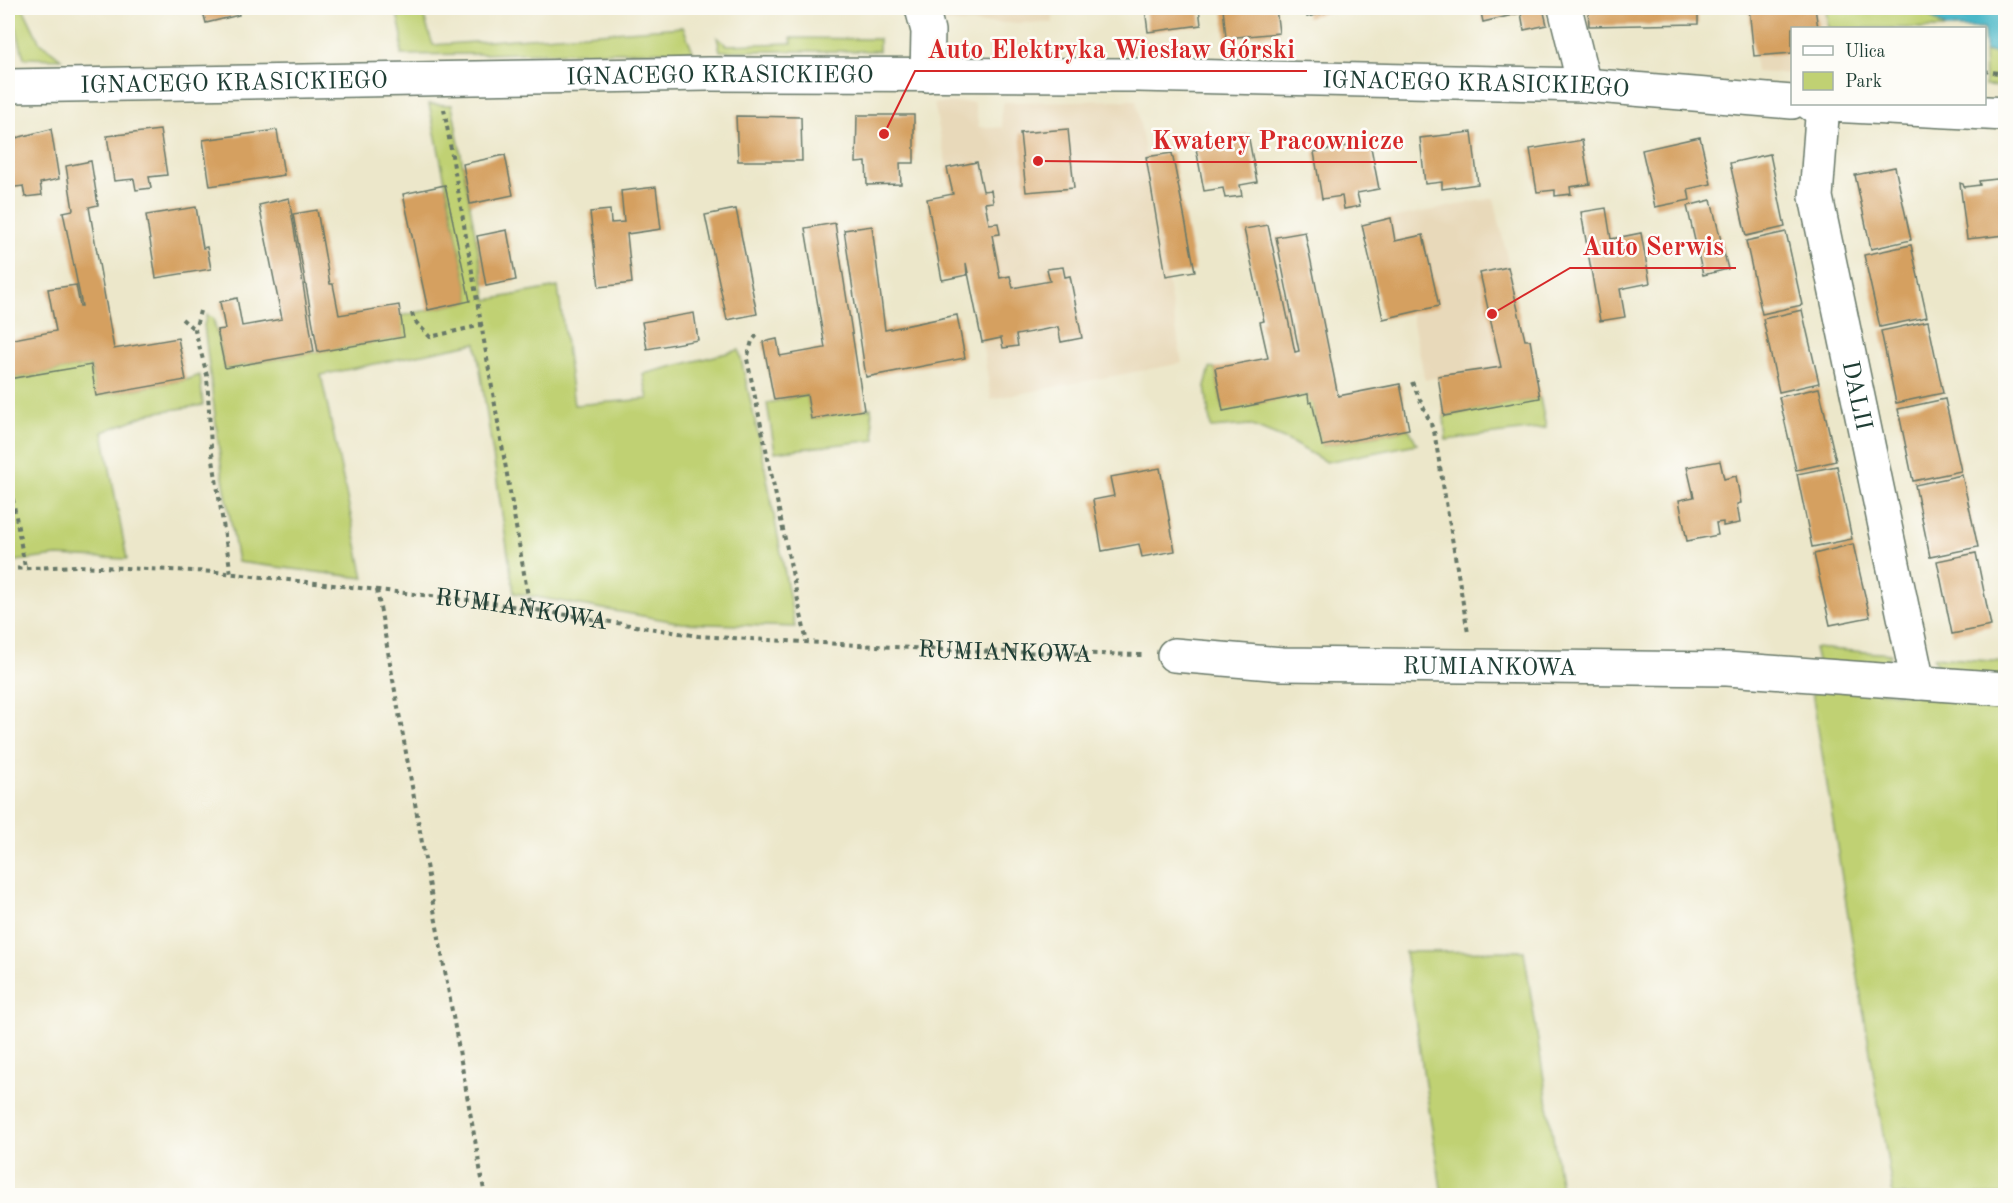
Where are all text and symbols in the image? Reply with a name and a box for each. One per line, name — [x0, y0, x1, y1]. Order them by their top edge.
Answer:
callout: Auto Elektryka Wiesław Górski — [915, 27, 1307, 71]
legend — [1791, 27, 1986, 105]
text: Auto Elektryka Wiesław Górski — [927, 38, 1295, 64]
text: Ulica — [1845, 43, 1886, 61]
street label: IGNACEGO KRASICKIEGO — [566, 64, 874, 90]
street label: IGNACEGO KRASICKIEGO — [80, 69, 388, 99]
street label: IGNACEGO KRASICKIEGO — [1322, 69, 1630, 103]
text: Park — [1845, 73, 1882, 91]
callout: Kwatery Pracownicze — [1140, 118, 1417, 162]
text: Kwatery Pracownicze — [1152, 129, 1404, 155]
callout: Auto Serwis — [1570, 224, 1736, 268]
text: Auto Serwis — [1582, 235, 1724, 261]
street label: DALII — [1837, 359, 1875, 433]
street label: RUMIANKOWA — [434, 586, 609, 635]
street label: RUMIANKOWA — [917, 638, 1092, 668]
street label: RUMIANKOWA — [1402, 655, 1577, 681]

